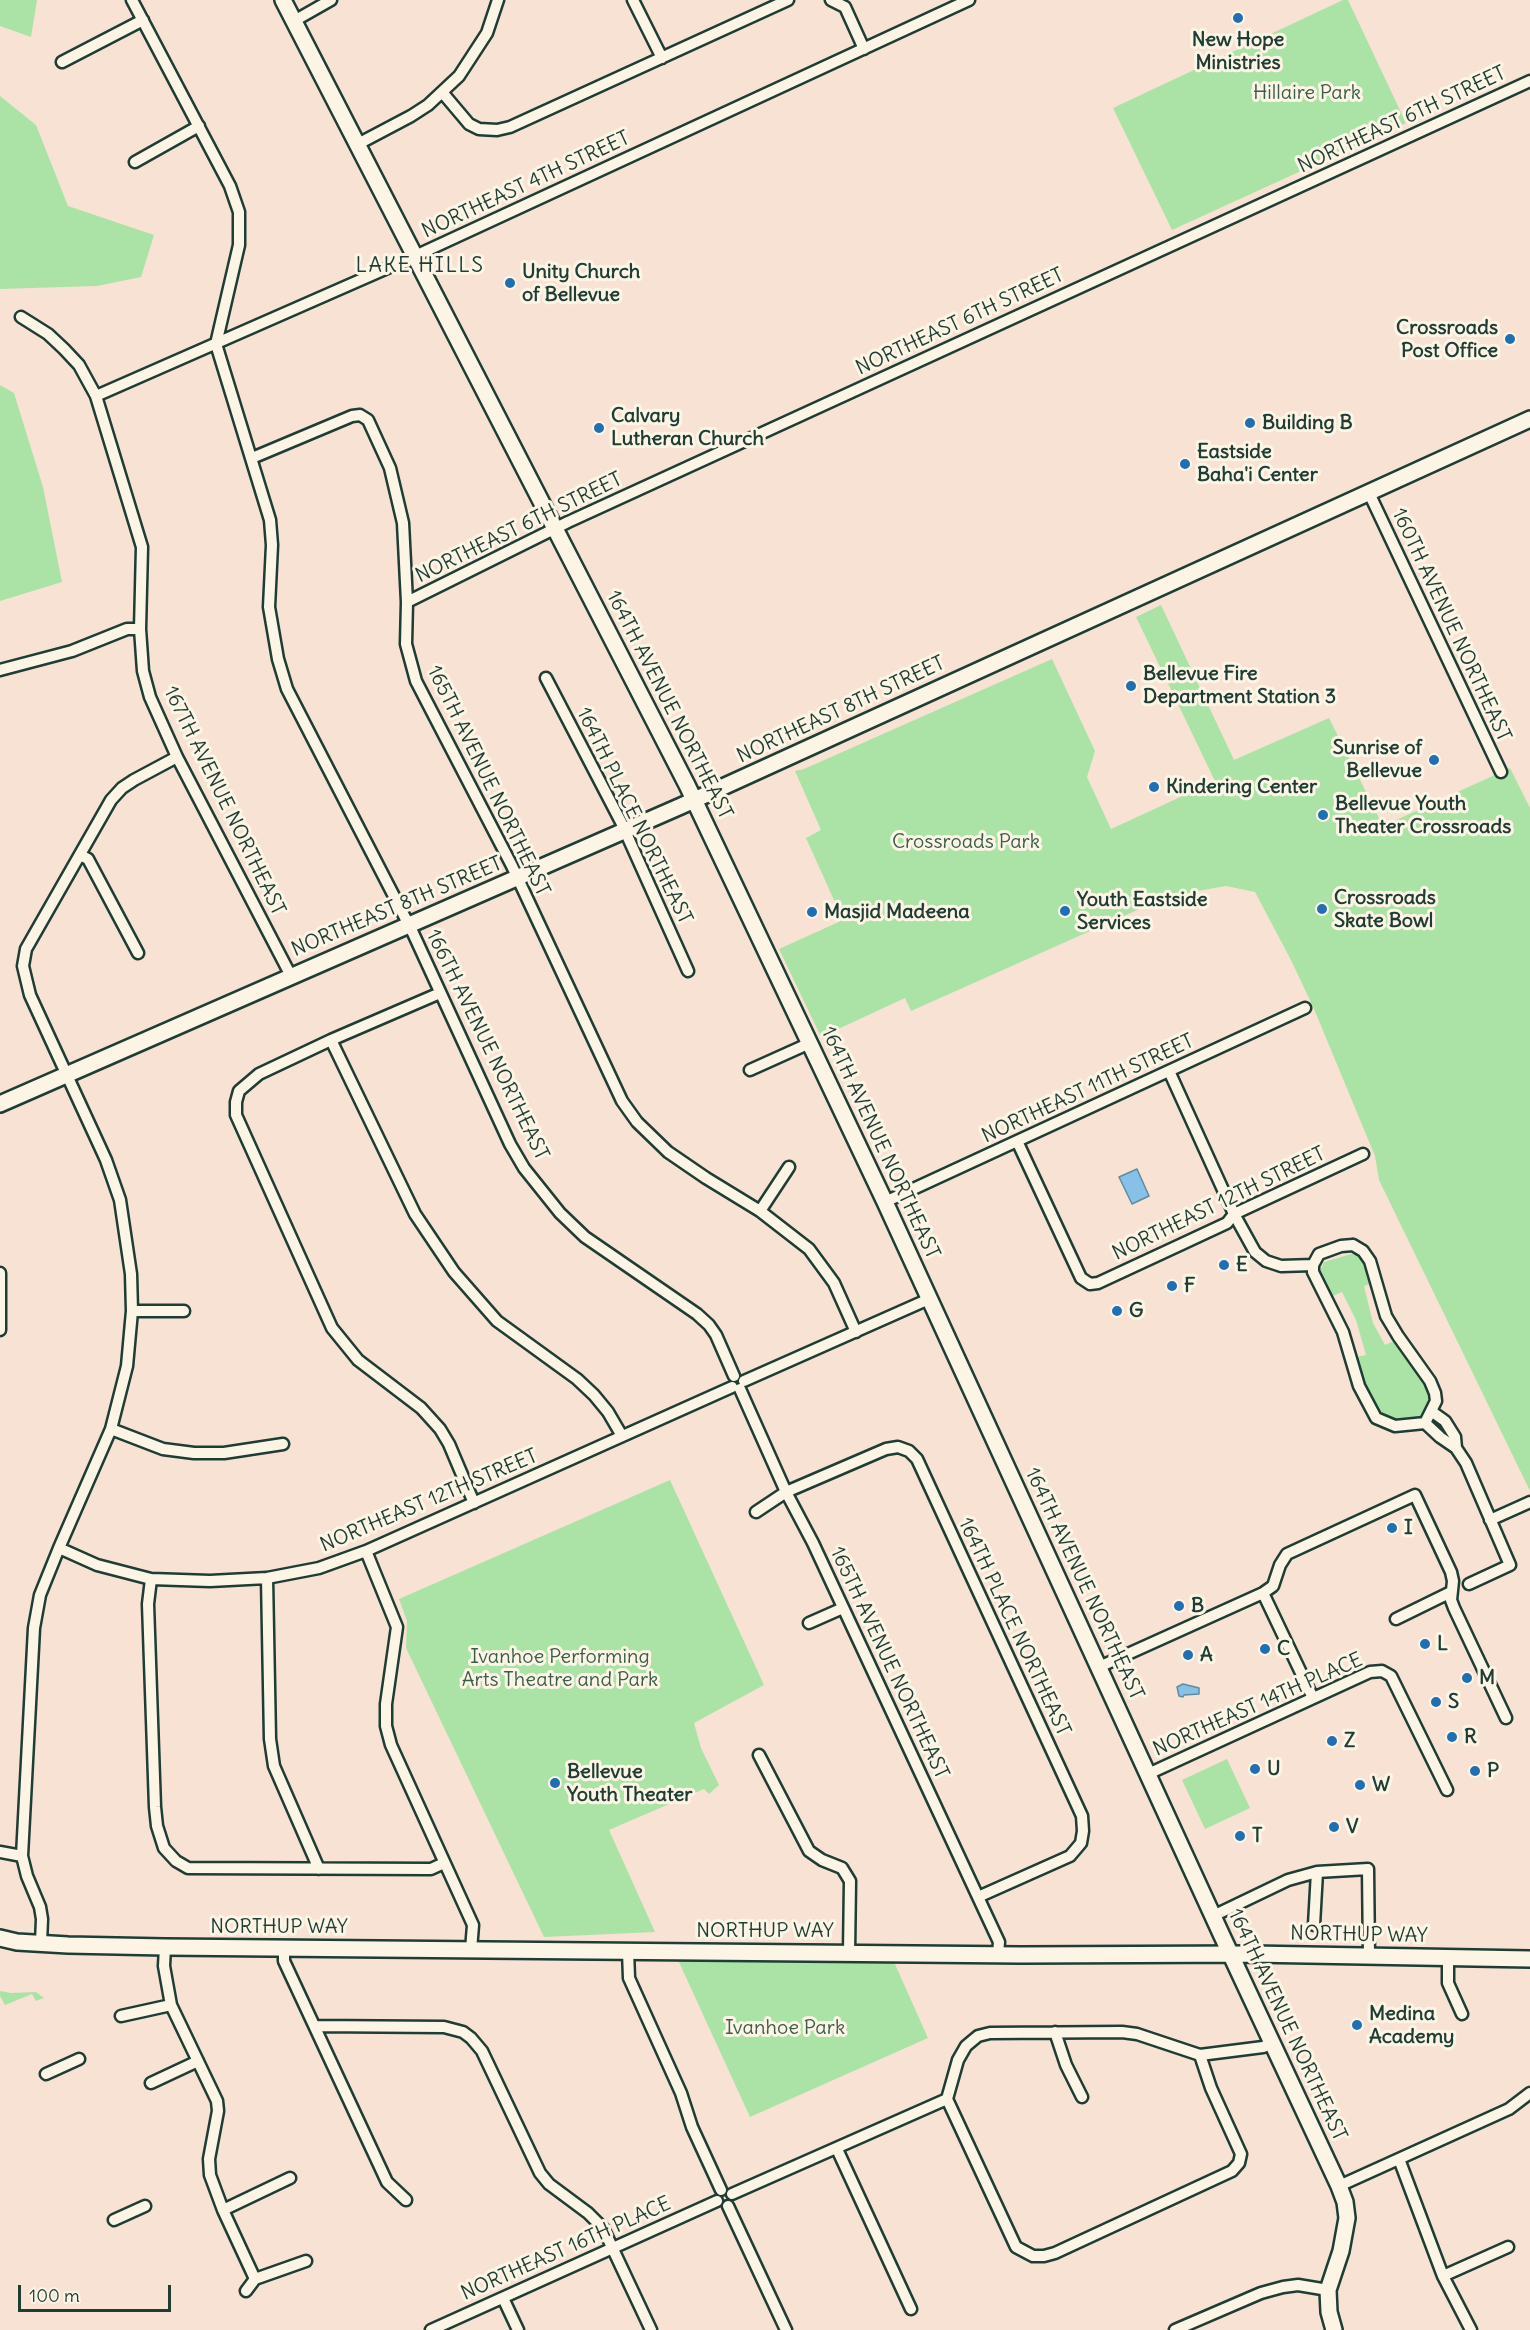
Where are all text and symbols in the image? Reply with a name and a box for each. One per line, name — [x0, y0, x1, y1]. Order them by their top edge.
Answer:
marker: New Hope Ministries — [1231, 11, 1245, 25]
place label: New Hope Ministries — [1192, 28, 1284, 75]
street label: NORTHEAST 6TH STREET — [1294, 61, 1510, 179]
park label: Hillaire Park — [1253, 81, 1361, 105]
street label: NORTHEAST 4TH STREET — [418, 126, 634, 244]
district label: LAKE HILLS — [356, 253, 484, 279]
place label: Unity Church of Bellevue — [522, 260, 640, 307]
street label: NORTHEAST 6TH STREET — [852, 263, 1068, 381]
marker: Unity Church of Bellevue — [503, 276, 517, 290]
place label: Crossroads Post Office — [1396, 316, 1498, 363]
marker: Crossroads Post Office — [1503, 332, 1517, 346]
place label: Calvary Lutheran Church — [611, 404, 764, 451]
place label: Building B — [1262, 411, 1353, 435]
marker: Building B — [1243, 416, 1257, 430]
marker: Calvary Lutheran Church — [592, 421, 606, 435]
place label: Eastside Baha'i Center — [1197, 440, 1318, 487]
marker: Eastside Baha'i Center — [1178, 457, 1192, 471]
street label: NORTHEAST 6TH STREET — [412, 468, 626, 588]
street label: 160TH AVENUE NORTHEAST — [1386, 504, 1516, 746]
street label: 164TH AVENUE NORTHEAST — [601, 587, 737, 823]
street label: NORTHEAST 8TH STREET — [733, 651, 949, 769]
street label: 165TH AVENUE NORTHEAST — [422, 662, 554, 900]
place label: Bellevue Fire Department Station 3 — [1143, 662, 1336, 709]
marker: Bellevue Fire Department Station 3 — [1124, 679, 1138, 693]
street label: 167TH AVENUE NORTHEAST — [158, 683, 290, 919]
street label: 164TH PLACE NORTHEAST — [571, 704, 697, 928]
place label: Sunrise of Bellevue — [1333, 736, 1422, 783]
marker: Sunrise of Bellevue — [1427, 753, 1441, 767]
place label: Kindering Center — [1166, 775, 1317, 799]
marker: Kindering Center — [1147, 780, 1161, 794]
place label: Bellevue Youth Theater Crossroads — [1335, 792, 1511, 839]
marker: Bellevue Youth Theater Crossroads — [1316, 808, 1330, 822]
park label: Crossroads Park — [892, 830, 1040, 854]
street label: NORTHEAST 8TH STREET — [288, 852, 506, 962]
place label: Crossroads Skate Bowl — [1334, 886, 1436, 933]
place label: Youth Eastside Services — [1077, 888, 1207, 935]
place label: Masjid Madeena — [824, 900, 970, 924]
marker: Crossroads Skate Bowl — [1315, 902, 1329, 916]
marker: Youth Eastside Services — [1058, 904, 1072, 918]
marker: Masjid Madeena — [805, 905, 819, 919]
street label: 166TH AVENUE NORTHEAST — [421, 926, 553, 1164]
street label: 164TH AVENUE NORTHEAST — [816, 1023, 944, 1263]
street label: NORTHEAST 11TH STREET — [978, 1029, 1198, 1149]
street label: NORTHEAST 12TH STREET — [1109, 1142, 1329, 1266]
place label: E — [1236, 1253, 1248, 1277]
marker: E — [1217, 1258, 1231, 1272]
place label: F — [1184, 1274, 1195, 1298]
marker: F — [1165, 1279, 1179, 1293]
place label: G — [1129, 1299, 1143, 1323]
marker: G — [1110, 1304, 1124, 1318]
street label: NORTHEAST 12TH STREET — [317, 1444, 541, 1558]
street label: 164TH AVENUE NORTHEAST — [1020, 1464, 1148, 1704]
street label: 164TH PLACE NORTHEAST — [953, 1514, 1075, 1740]
place label: I — [1404, 1516, 1413, 1540]
marker: I — [1385, 1521, 1399, 1535]
street label: 165TH AVENUE NORTHEAST — [825, 1543, 953, 1783]
place label: B — [1191, 1594, 1204, 1618]
marker: B — [1172, 1599, 1186, 1613]
place label: L — [1437, 1632, 1448, 1656]
place label: C — [1277, 1637, 1290, 1661]
marker: L — [1418, 1637, 1432, 1651]
marker: C — [1258, 1642, 1272, 1656]
place label: A — [1200, 1643, 1213, 1667]
park label: Ivanhoe Performing Arts Theatre and Park — [462, 1645, 658, 1692]
street label: NORTHEAST 14TH PLACE — [1150, 1648, 1366, 1762]
marker: A — [1181, 1648, 1195, 1662]
place label: M — [1479, 1666, 1495, 1690]
marker: M — [1460, 1671, 1474, 1685]
place label: S — [1448, 1690, 1459, 1714]
marker: S — [1429, 1695, 1443, 1709]
place label: R — [1464, 1725, 1477, 1749]
place label: Z — [1344, 1729, 1355, 1753]
marker: R — [1445, 1730, 1459, 1744]
marker: Z — [1325, 1734, 1339, 1748]
place label: U — [1267, 1757, 1281, 1781]
place label: P — [1487, 1759, 1499, 1783]
place label: Bellevue Youth Theater — [567, 1760, 692, 1807]
marker: U — [1248, 1762, 1262, 1776]
marker: P — [1468, 1764, 1482, 1778]
place label: W — [1372, 1773, 1390, 1797]
marker: Bellevue Youth Theater — [548, 1776, 562, 1790]
marker: W — [1353, 1778, 1367, 1792]
place label: V — [1346, 1815, 1358, 1839]
marker: V — [1327, 1820, 1341, 1834]
place label: T — [1252, 1824, 1262, 1848]
marker: T — [1233, 1829, 1247, 1843]
street label: 164TH AVENUE NORTHEAST — [1223, 1905, 1351, 2145]
street label: NORTHUP WAY — [210, 1915, 348, 1939]
street label: NORTHUP WAY — [696, 1919, 834, 1943]
street label: NORTHUP WAY — [1290, 1922, 1428, 1948]
place label: Medina Academy — [1369, 2002, 1454, 2049]
park label: Ivanhoe Park — [725, 2016, 845, 2040]
marker: Medina Academy — [1350, 2018, 1364, 2032]
street label: NORTHEAST 16TH PLACE — [457, 2192, 675, 2306]
scale bar — [21, 2273, 174, 2311]
text: 100 m — [29, 2284, 80, 2307]

